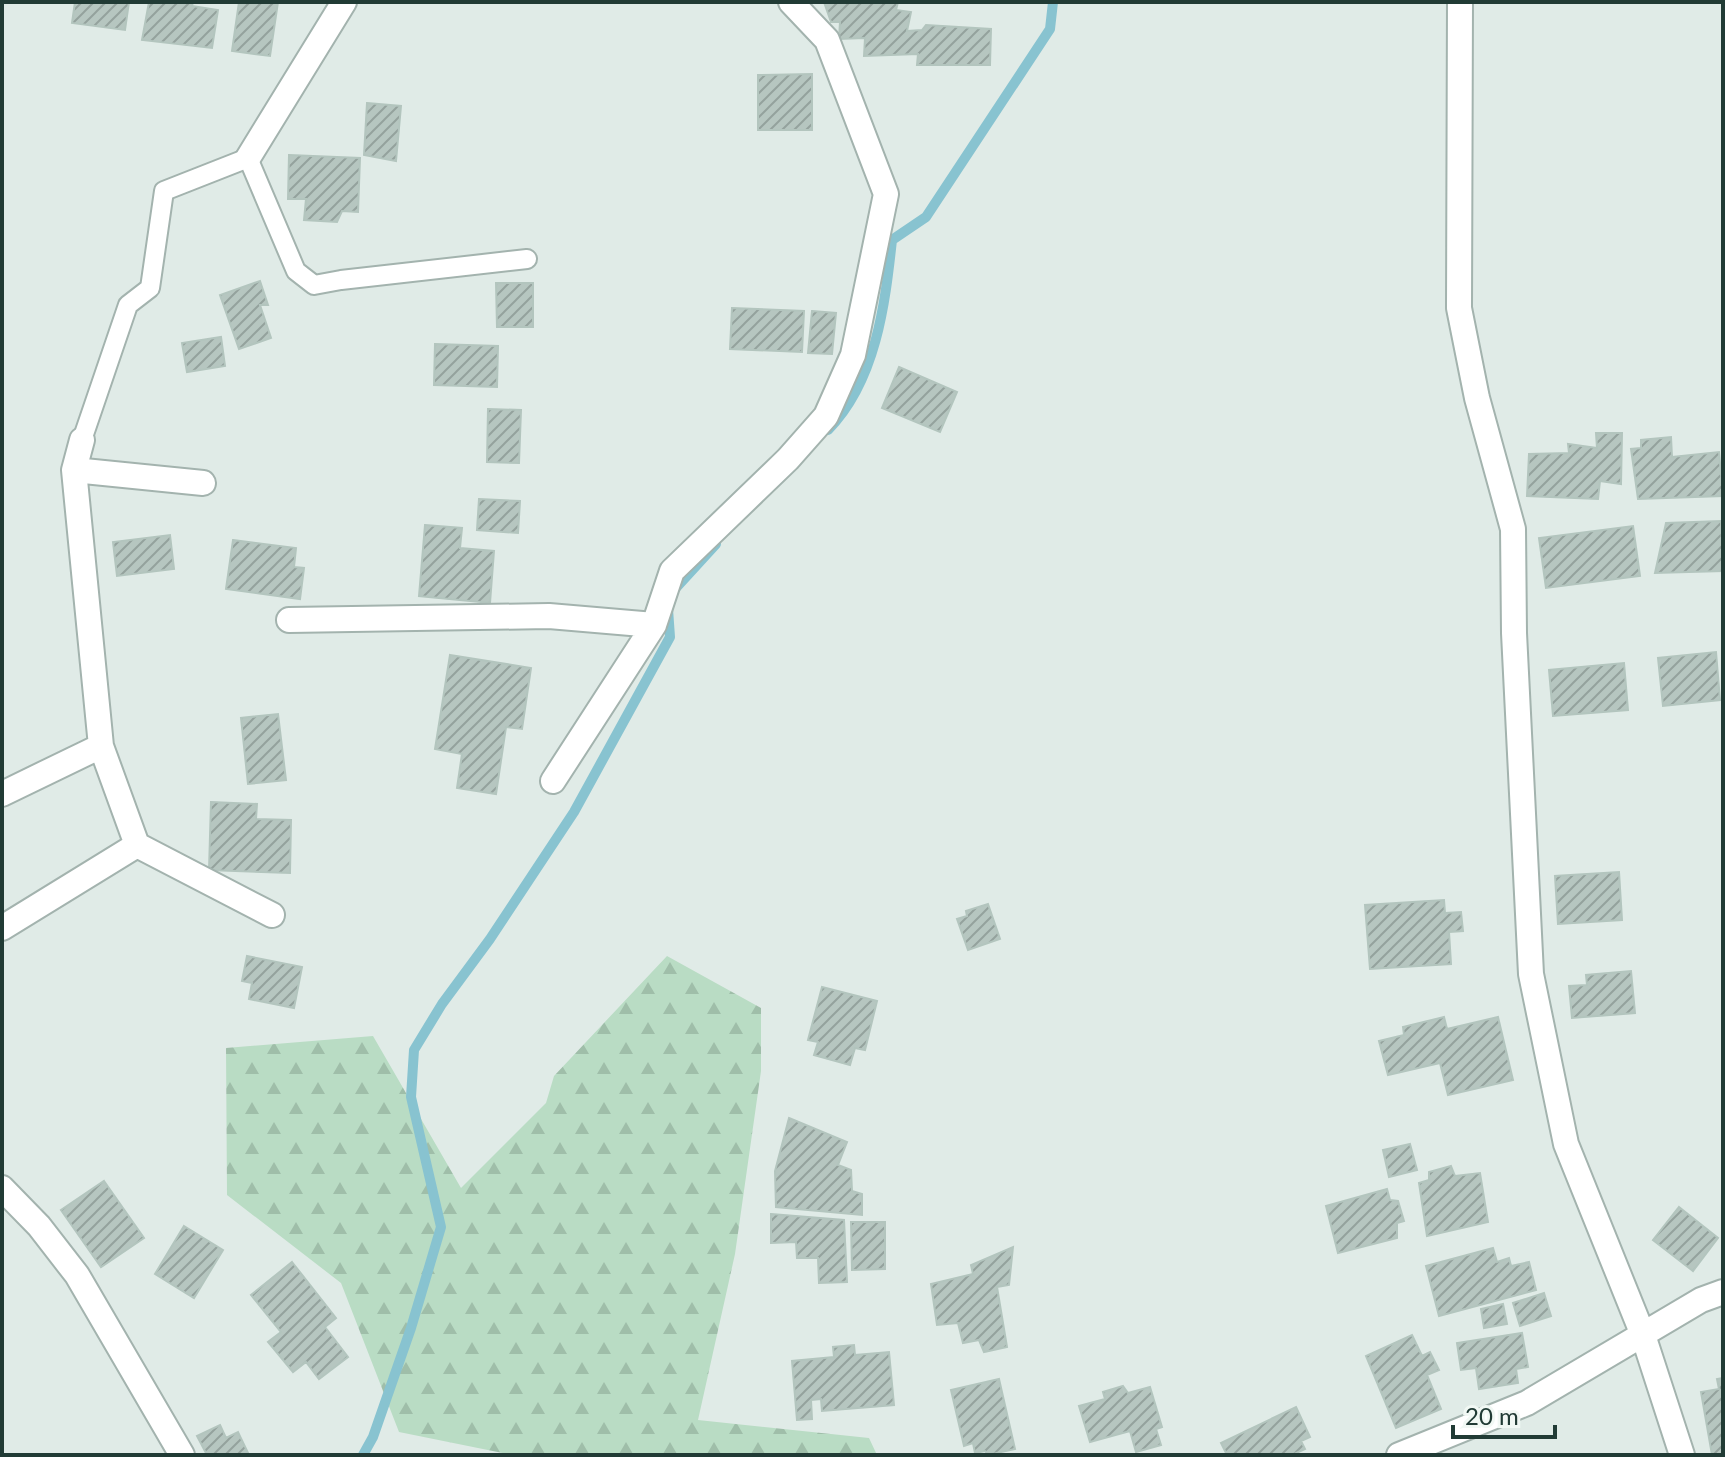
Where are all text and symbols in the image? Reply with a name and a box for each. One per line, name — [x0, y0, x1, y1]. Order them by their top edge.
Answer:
scale bar — [1453, 1389, 1555, 1439]
text: 20 m — [1465, 1401, 1519, 1430]

